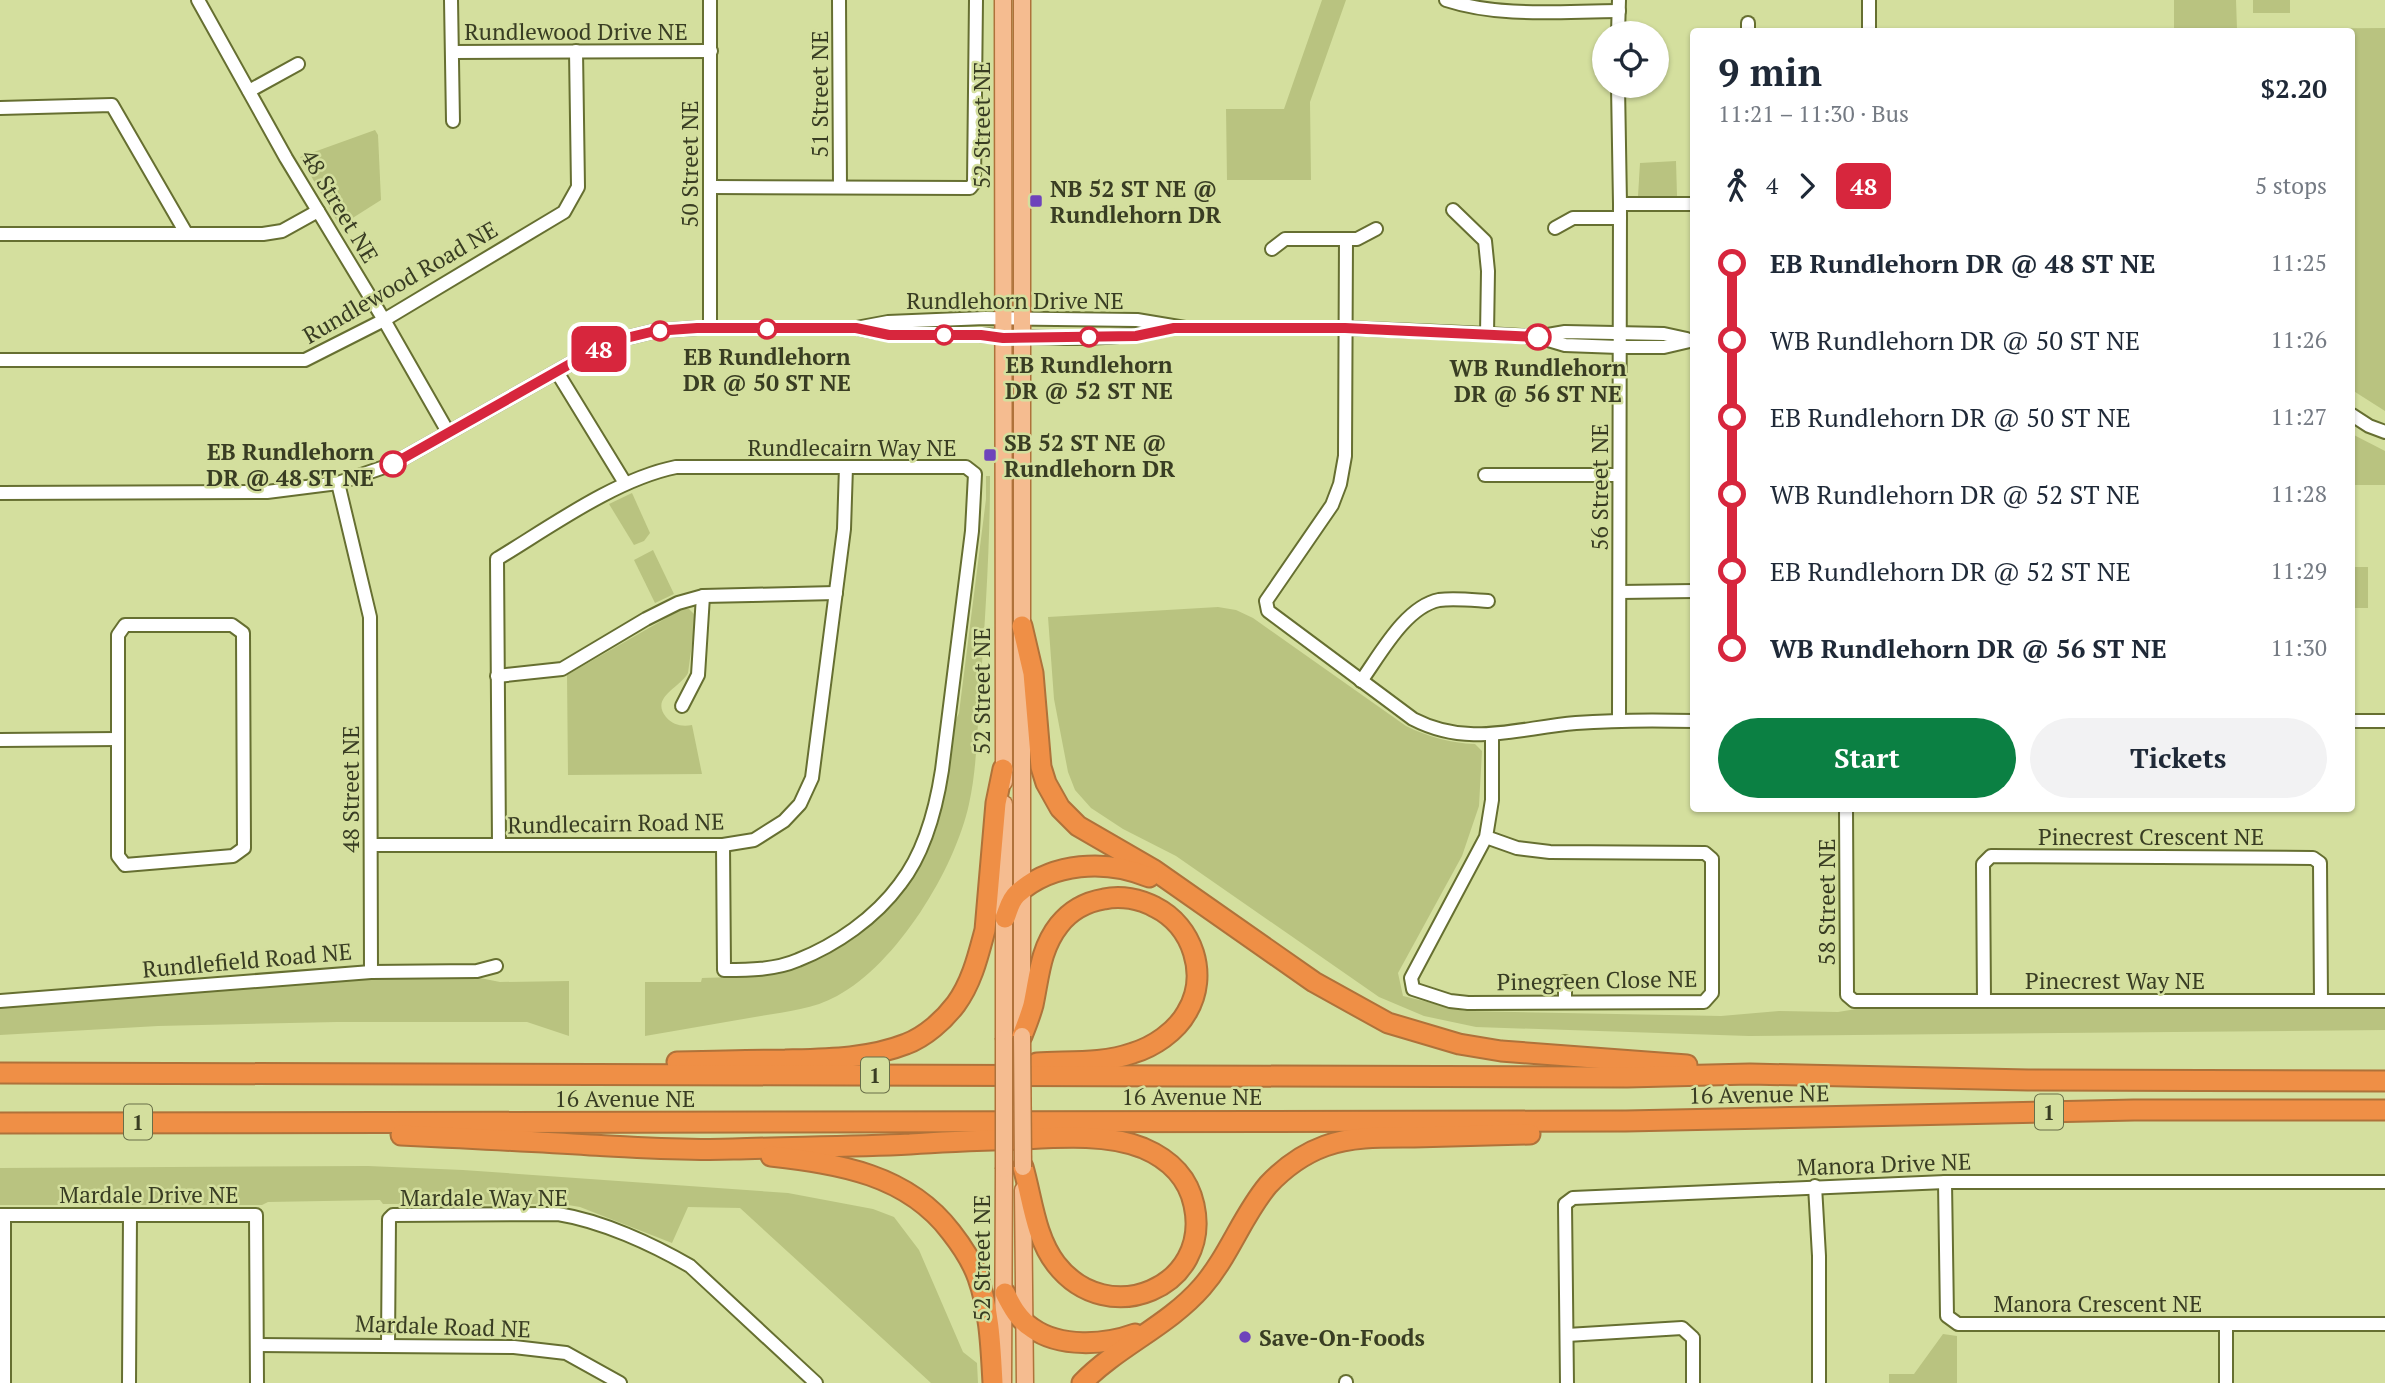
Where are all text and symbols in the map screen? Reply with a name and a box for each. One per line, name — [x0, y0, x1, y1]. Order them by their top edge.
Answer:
street label: Rundlewood Drive NE — [464, 16, 688, 47]
map controls — [1592, 21, 1669, 98]
button: locate — [1592, 21, 1669, 98]
street label: 51 Street NE — [804, 30, 835, 158]
text: 9 min — [1718, 47, 1822, 97]
street label: 52 Street NE — [966, 61, 997, 189]
text: $2.20 — [2261, 71, 2327, 105]
text: 11:21 – 11:30 · Bus — [1718, 98, 1909, 129]
street label: 50 Street NE — [674, 100, 705, 228]
street label: 48 Street NE — [294, 143, 386, 269]
icon: walk — [1718, 167, 1756, 205]
icon: forward — [1788, 167, 1826, 205]
text: 4 — [1766, 170, 1778, 201]
text: 48 — [1850, 170, 1877, 202]
text: 5 stops — [2255, 170, 2327, 201]
place label: NB 52 ST NE @ Rundlehorn DR — [1050, 173, 1221, 230]
marker: NB 52 ST NE @ Rundlehorn DR — [1028, 193, 1044, 209]
street label: Rundlewood Road NE — [297, 214, 503, 350]
text: EB Rundlehorn DR @ 48 ST NE — [1770, 246, 2156, 280]
text: 11:25 — [2270, 247, 2327, 278]
street label: Rundlehorn Drive NE — [906, 285, 1124, 316]
marker: EB Rundlehorn DR @ 50 ST NE — [757, 319, 777, 339]
unlabelled marker — [650, 321, 670, 341]
text: WB Rundlehorn DR @ 50 ST NE — [1770, 323, 2140, 357]
marker: WB Rundlehorn DR @ 56 ST NE — [1525, 324, 1551, 350]
text: 11:26 — [2270, 324, 2327, 355]
unlabelled marker — [934, 325, 954, 345]
line badge: 48 — [568, 326, 630, 372]
marker: EB Rundlehorn DR @ 52 ST NE — [1079, 327, 1099, 347]
text: 48 — [585, 333, 613, 365]
place label: EB Rundlehorn DR @ 50 ST NE — [683, 341, 851, 398]
place label: EB Rundlehorn DR @ 52 ST NE — [1005, 349, 1173, 406]
place label: WB Rundlehorn DR @ 56 ST NE — [1450, 352, 1627, 409]
text: EB Rundlehorn DR @ 50 ST NE — [1770, 400, 2131, 434]
text: 11:27 — [2270, 401, 2327, 432]
street label: 56 Street NE — [1584, 423, 1615, 551]
place label: SB 52 ST NE @ Rundlehorn DR — [1004, 427, 1175, 484]
street label: Rundlecairn Way NE — [747, 432, 957, 463]
place label: EB Rundlehorn DR @ 48 ST NE — [206, 436, 374, 493]
marker: SB 52 ST NE @ Rundlehorn DR — [982, 447, 998, 463]
marker: EB Rundlehorn DR @ 48 ST NE — [380, 451, 406, 477]
text: WB Rundlehorn DR @ 52 ST NE — [1770, 477, 2140, 511]
text: 11:28 — [2270, 478, 2327, 509]
text: EB Rundlehorn DR @ 52 ST NE — [1770, 554, 2131, 588]
text: 11:29 — [2270, 555, 2327, 586]
street label: 52 Street NE — [966, 627, 997, 755]
text: WB Rundlehorn DR @ 56 ST NE — [1770, 631, 2167, 665]
text: 11:30 — [2270, 632, 2327, 663]
button: Start — [1718, 718, 2016, 798]
button: Tickets — [2030, 718, 2327, 798]
street label: 48 Street NE — [335, 725, 366, 853]
street label: Rundlecairn Road NE — [507, 806, 725, 840]
street label: Pinecrest Crescent NE — [2038, 821, 2264, 852]
street label: 58 Street NE — [1811, 838, 1842, 966]
street label: Rundlefield Road NE — [141, 935, 353, 985]
street label: Pinegreen Close NE — [1496, 963, 1698, 997]
street label: Pinecrest Way NE — [2025, 965, 2205, 996]
road number: 1 — [861, 1058, 889, 1092]
street label: 16 Avenue NE — [1688, 1077, 1830, 1111]
street label: 16 Avenue NE — [1122, 1081, 1262, 1112]
street label: 16 Avenue NE — [555, 1083, 695, 1114]
road number: 1 — [2035, 1094, 2063, 1130]
road number: 1 — [124, 1104, 152, 1140]
street label: Manora Drive NE — [1796, 1145, 1972, 1183]
street label: Mardale Drive NE — [59, 1179, 239, 1210]
street label: Mardale Way NE — [400, 1182, 568, 1213]
street label: 52 Street NE — [966, 1194, 997, 1322]
street label: Manora Crescent NE — [1993, 1288, 2203, 1319]
street label: Mardale Road NE — [355, 1307, 531, 1345]
place label: Save-On-Foods — [1259, 1322, 1425, 1353]
marker: Save-On-Foods — [1237, 1329, 1253, 1345]

